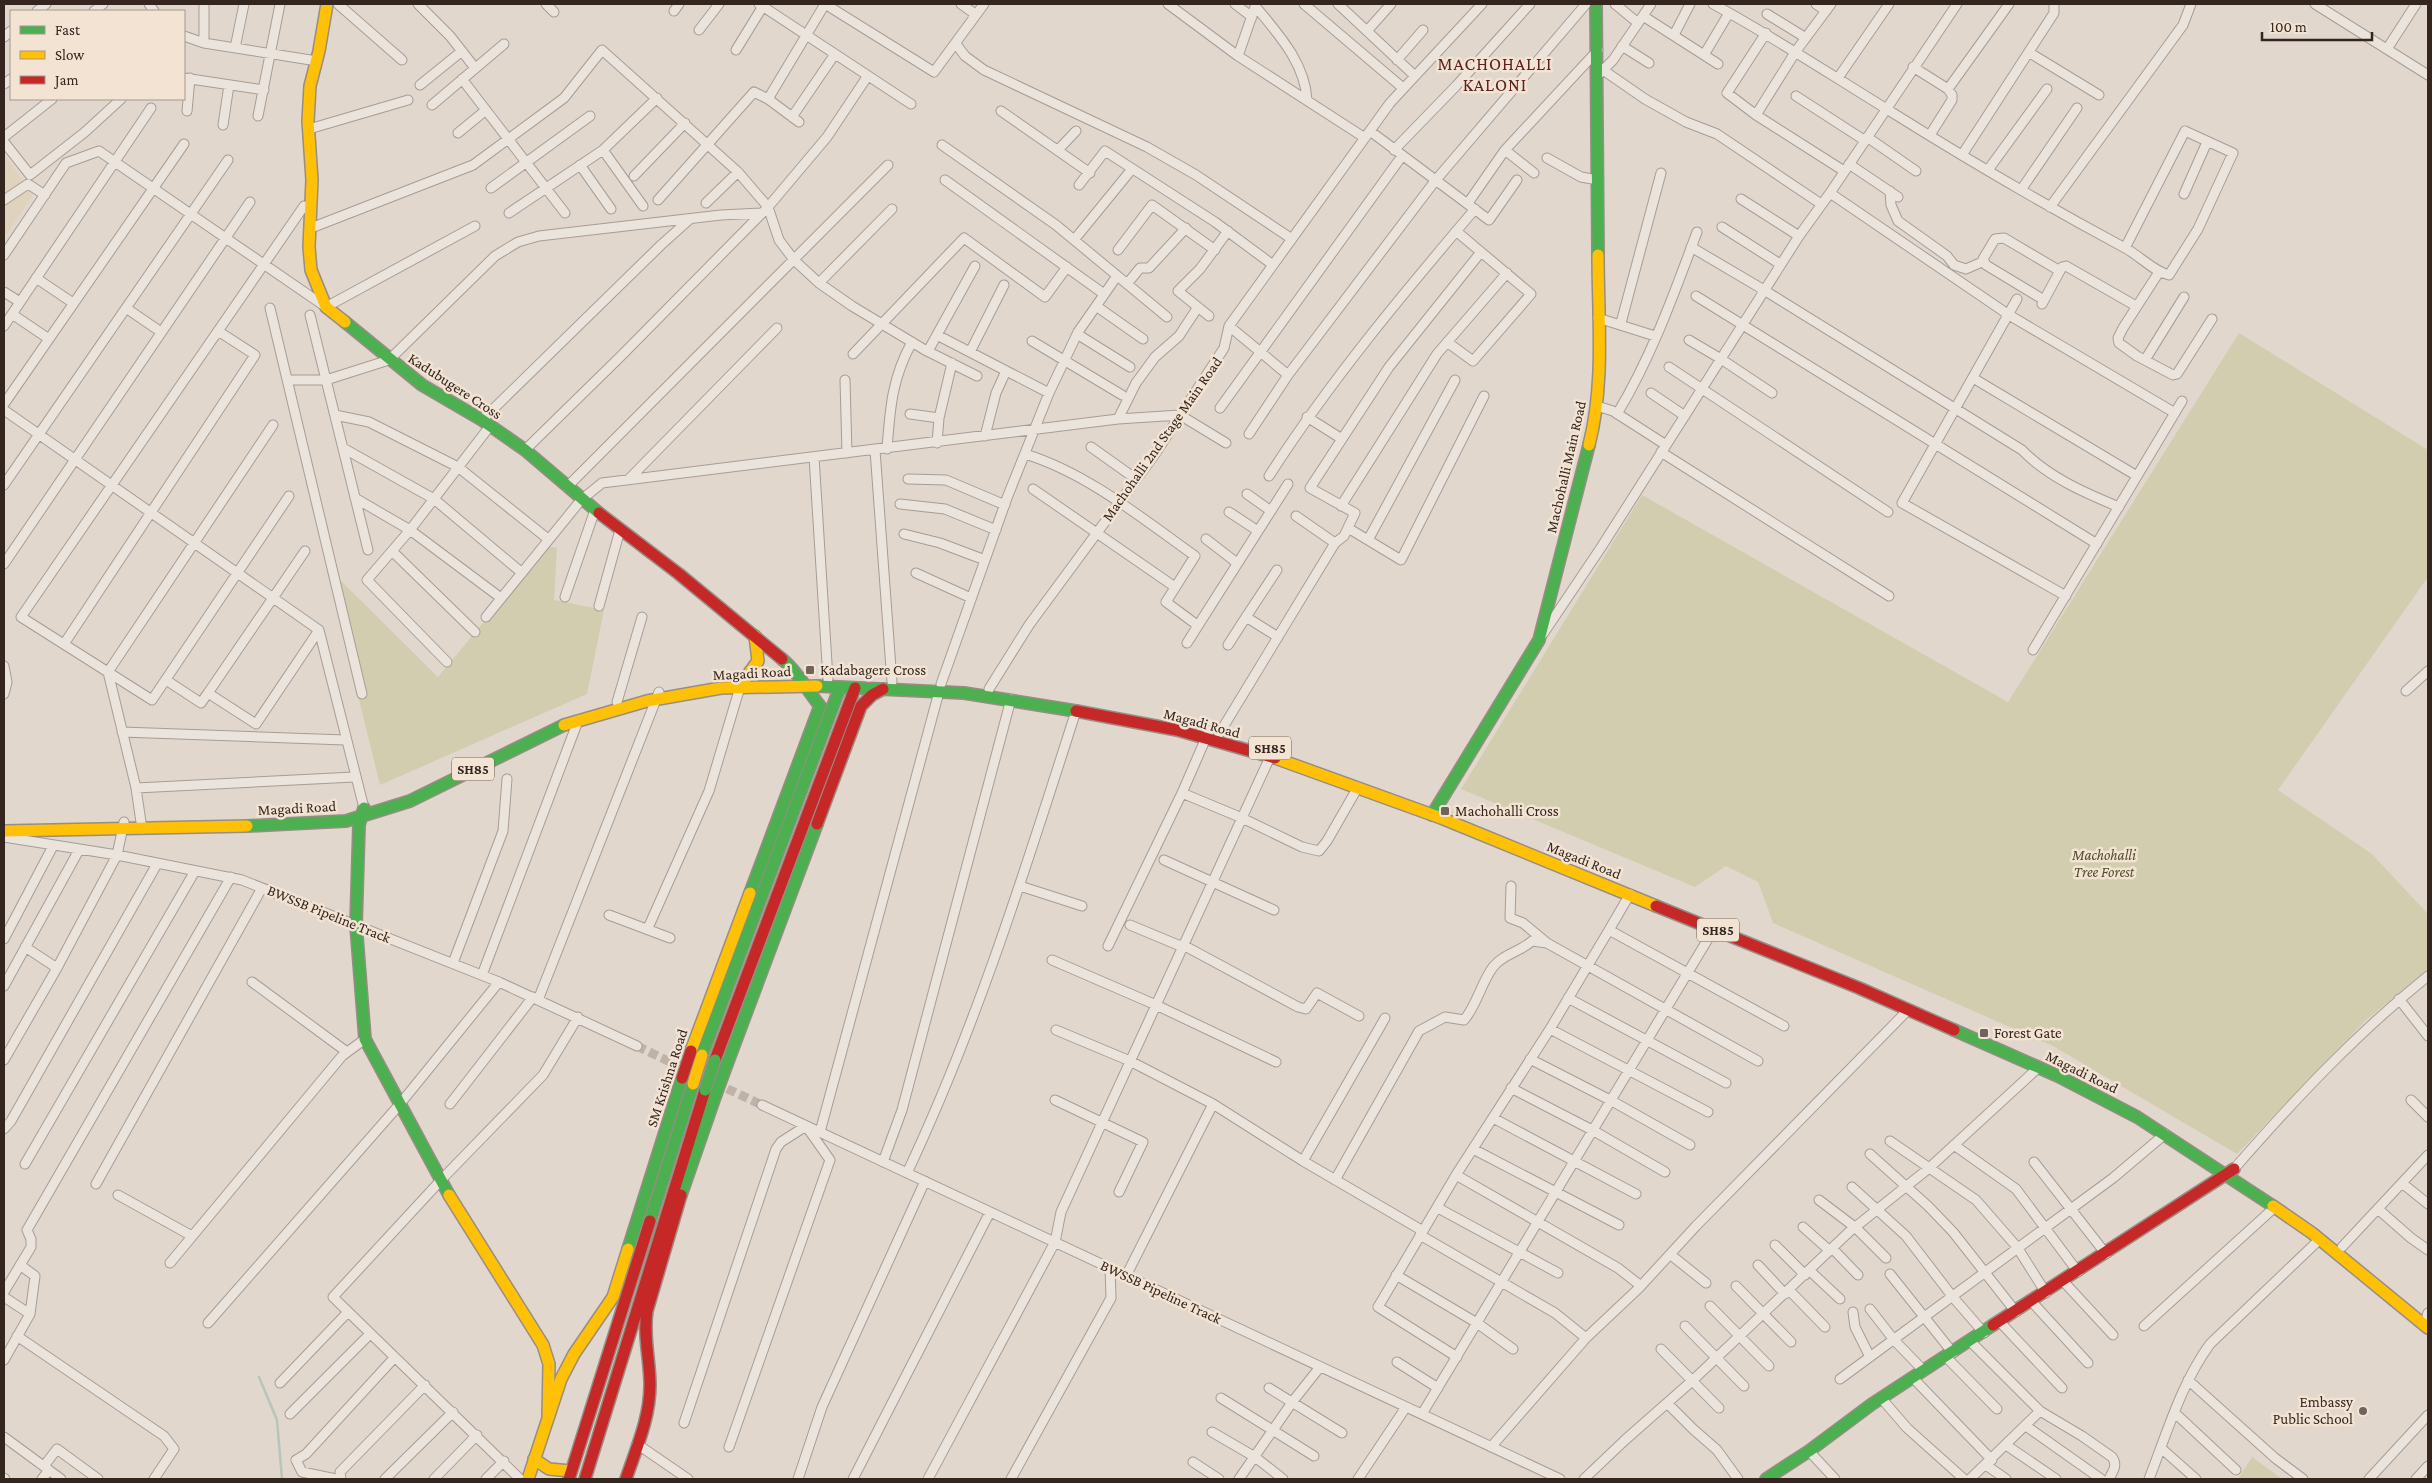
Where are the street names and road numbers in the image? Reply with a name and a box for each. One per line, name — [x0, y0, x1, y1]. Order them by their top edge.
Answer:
street label: Kadubugere Cross — [405, 350, 505, 423]
street label: Machohalli 2nd Stage Main Road — [1099, 354, 1226, 525]
street label: Machohalli Main Road — [1543, 399, 1589, 535]
street label: Magadi Road — [712, 663, 792, 684]
street label: Magadi Road — [1162, 705, 1242, 742]
road number: SH85 — [1249, 736, 1291, 760]
road number: SH85 — [452, 758, 494, 781]
street label: Magadi Road — [257, 798, 337, 819]
street label: Magadi Road — [1544, 838, 1624, 883]
street label: BWSSB Pipeline Track — [265, 882, 394, 947]
road number: SH85 — [1697, 918, 1739, 942]
street label: SM Krishna Road — [644, 1027, 690, 1129]
street label: Magadi Road — [2043, 1048, 2121, 1097]
street label: BWSSB Pipeline Track — [1098, 1257, 1225, 1328]

